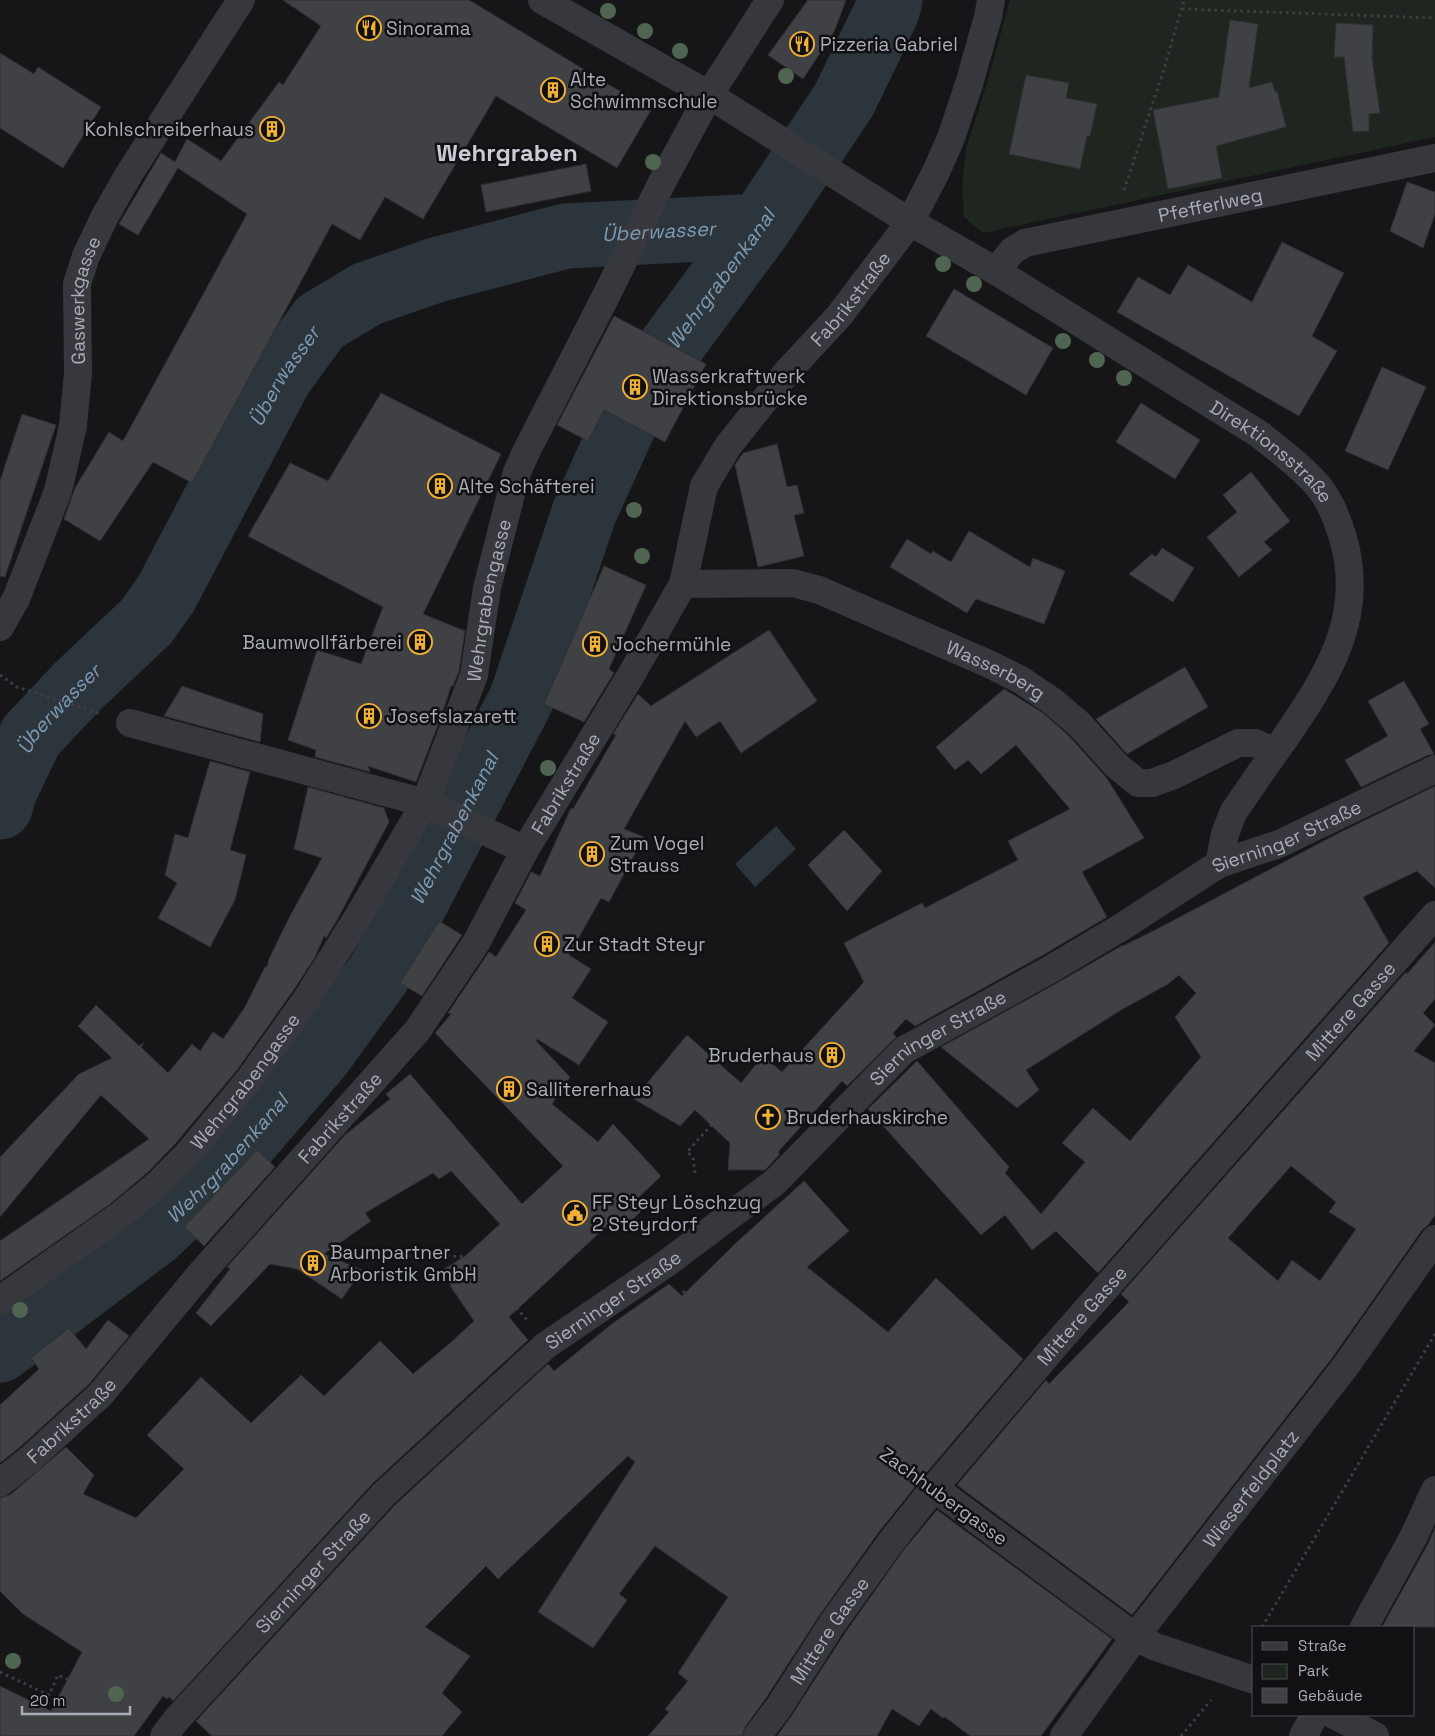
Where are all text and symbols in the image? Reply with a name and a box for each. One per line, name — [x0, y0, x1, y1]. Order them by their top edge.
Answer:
restaurant icon: Sinorama — [356, 15, 382, 41]
place label: Sinorama — [386, 16, 471, 41]
restaurant icon: Pizzeria Gabriel — [789, 31, 815, 57]
place label: Pizzeria Gabriel — [820, 32, 958, 57]
place label: Alte Schwimmschule — [570, 67, 718, 114]
building icon: Alte Schwimmschule — [540, 77, 566, 103]
building icon: Kohlschreiberhaus — [259, 116, 285, 142]
place label: Kohlschreiberhaus — [84, 117, 254, 142]
district label: Wehrgraben — [436, 137, 578, 168]
street label: Pfefferlweg — [1156, 182, 1265, 228]
water label: Wehrgrabenkanal — [661, 202, 782, 354]
water label: Überwasser — [601, 215, 718, 247]
street label: Gaswerkgasse — [64, 232, 107, 365]
street label: Fabrikstraße — [805, 247, 896, 352]
water label: Überwasser — [243, 319, 327, 431]
place label: Wasserkraftwerk Direktionsbrücke — [652, 364, 808, 411]
building icon: Wasserkraftwerk Direktionsbrücke — [622, 374, 648, 400]
street label: Direktionsstraße — [1205, 395, 1338, 507]
building icon: Alte Schäfterei — [427, 473, 453, 499]
place label: Alte Schäfterei — [458, 474, 595, 499]
street label: Wehrgrabengasse — [461, 516, 517, 684]
building icon: Baumwollfärberei — [407, 629, 433, 655]
place label: Baumwollfärberei — [242, 630, 402, 655]
building icon: Jochermühle — [582, 631, 608, 657]
place label: Jochermühle — [612, 632, 731, 657]
street label: Wasserberg — [942, 635, 1050, 706]
water label: Überwasser — [11, 657, 108, 758]
building icon: Josefslazarett — [356, 703, 382, 729]
place label: Josefslazarett — [386, 704, 517, 729]
street label: Fabrikstraße — [525, 728, 606, 839]
water label: Wehrgrabenkanal — [404, 746, 505, 909]
street label: Sierninger Straße — [1207, 794, 1365, 879]
place label: Zum Vogel Strauss — [610, 831, 704, 878]
building icon: Zum Vogel Strauss — [579, 841, 605, 867]
building icon: Zur Stadt Steyr — [534, 931, 560, 957]
place label: Zur Stadt Steyr — [564, 932, 705, 957]
street label: Mittere Gasse — [1300, 956, 1401, 1066]
street label: Sierninger Straße — [864, 984, 1011, 1091]
street label: Wehrgrabengasse — [185, 1008, 306, 1155]
building icon: Bruderhaus — [819, 1042, 845, 1068]
place label: Bruderhaus — [708, 1043, 814, 1068]
street label: Fabrikstraße — [293, 1067, 388, 1169]
building icon: Sallitererhaus — [496, 1076, 522, 1102]
place label: Sallitererhaus — [526, 1077, 651, 1102]
water label: Wehrgrabenkanal — [161, 1087, 295, 1229]
church icon: Bruderhauskirche — [755, 1104, 781, 1130]
place label: Bruderhauskirche — [786, 1105, 948, 1130]
place label: FF Steyr Löschzug 2 Steyrdorf — [592, 1190, 761, 1237]
public building icon: FF Steyr Löschzug 2 Steyrdorf — [562, 1200, 588, 1226]
place label: Baumpartner Arboristik GmbH — [330, 1240, 477, 1287]
street label: Sierninger Straße — [540, 1245, 686, 1355]
building icon: Baumpartner Arboristik GmbH — [300, 1250, 326, 1276]
street label: Mittere Gasse — [1032, 1261, 1133, 1371]
street label: Fabrikstraße — [21, 1373, 122, 1469]
street label: Wieserfeldplatz — [1197, 1425, 1305, 1553]
street label: Zachhubergasse — [875, 1442, 1013, 1551]
street label: Sierninger Straße — [250, 1505, 376, 1639]
street label: Mittere Gasse — [785, 1572, 875, 1689]
legend — [1252, 1626, 1415, 1716]
text: Straße — [1298, 1636, 1347, 1655]
text: Park — [1298, 1661, 1329, 1680]
scale bar — [22, 1684, 130, 1716]
text: Gebäude — [1298, 1686, 1363, 1705]
text: 20 m — [30, 1691, 65, 1710]

